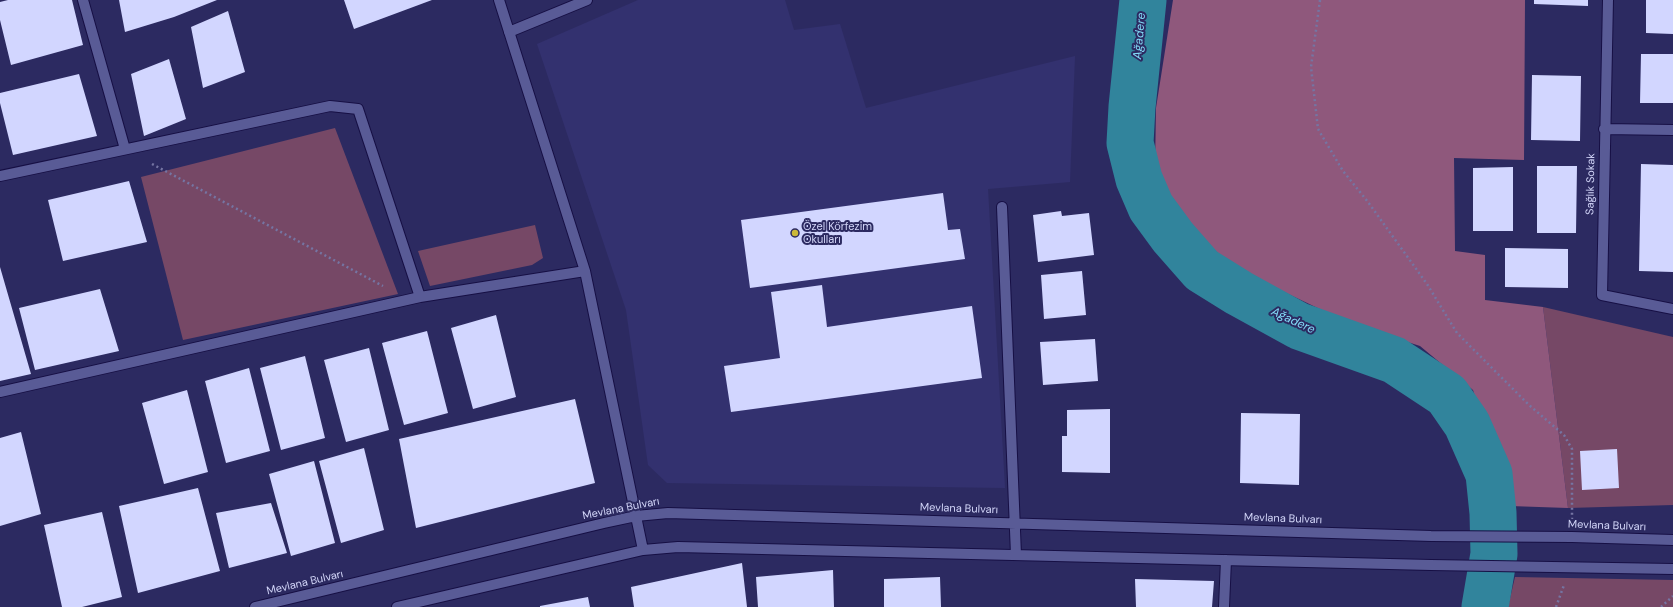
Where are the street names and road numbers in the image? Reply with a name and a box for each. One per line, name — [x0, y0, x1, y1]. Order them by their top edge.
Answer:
street label: Sağlık Sokak — [1584, 153, 1598, 215]
street label: Mevlana Bulvarı — [581, 495, 661, 523]
street label: Mevlana Bulvarı — [920, 501, 998, 517]
street label: Mevlana Bulvarı — [1244, 511, 1322, 527]
street label: Mevlana Bulvarı — [1568, 518, 1646, 534]
street label: Mevlana Bulvarı — [265, 568, 345, 598]

